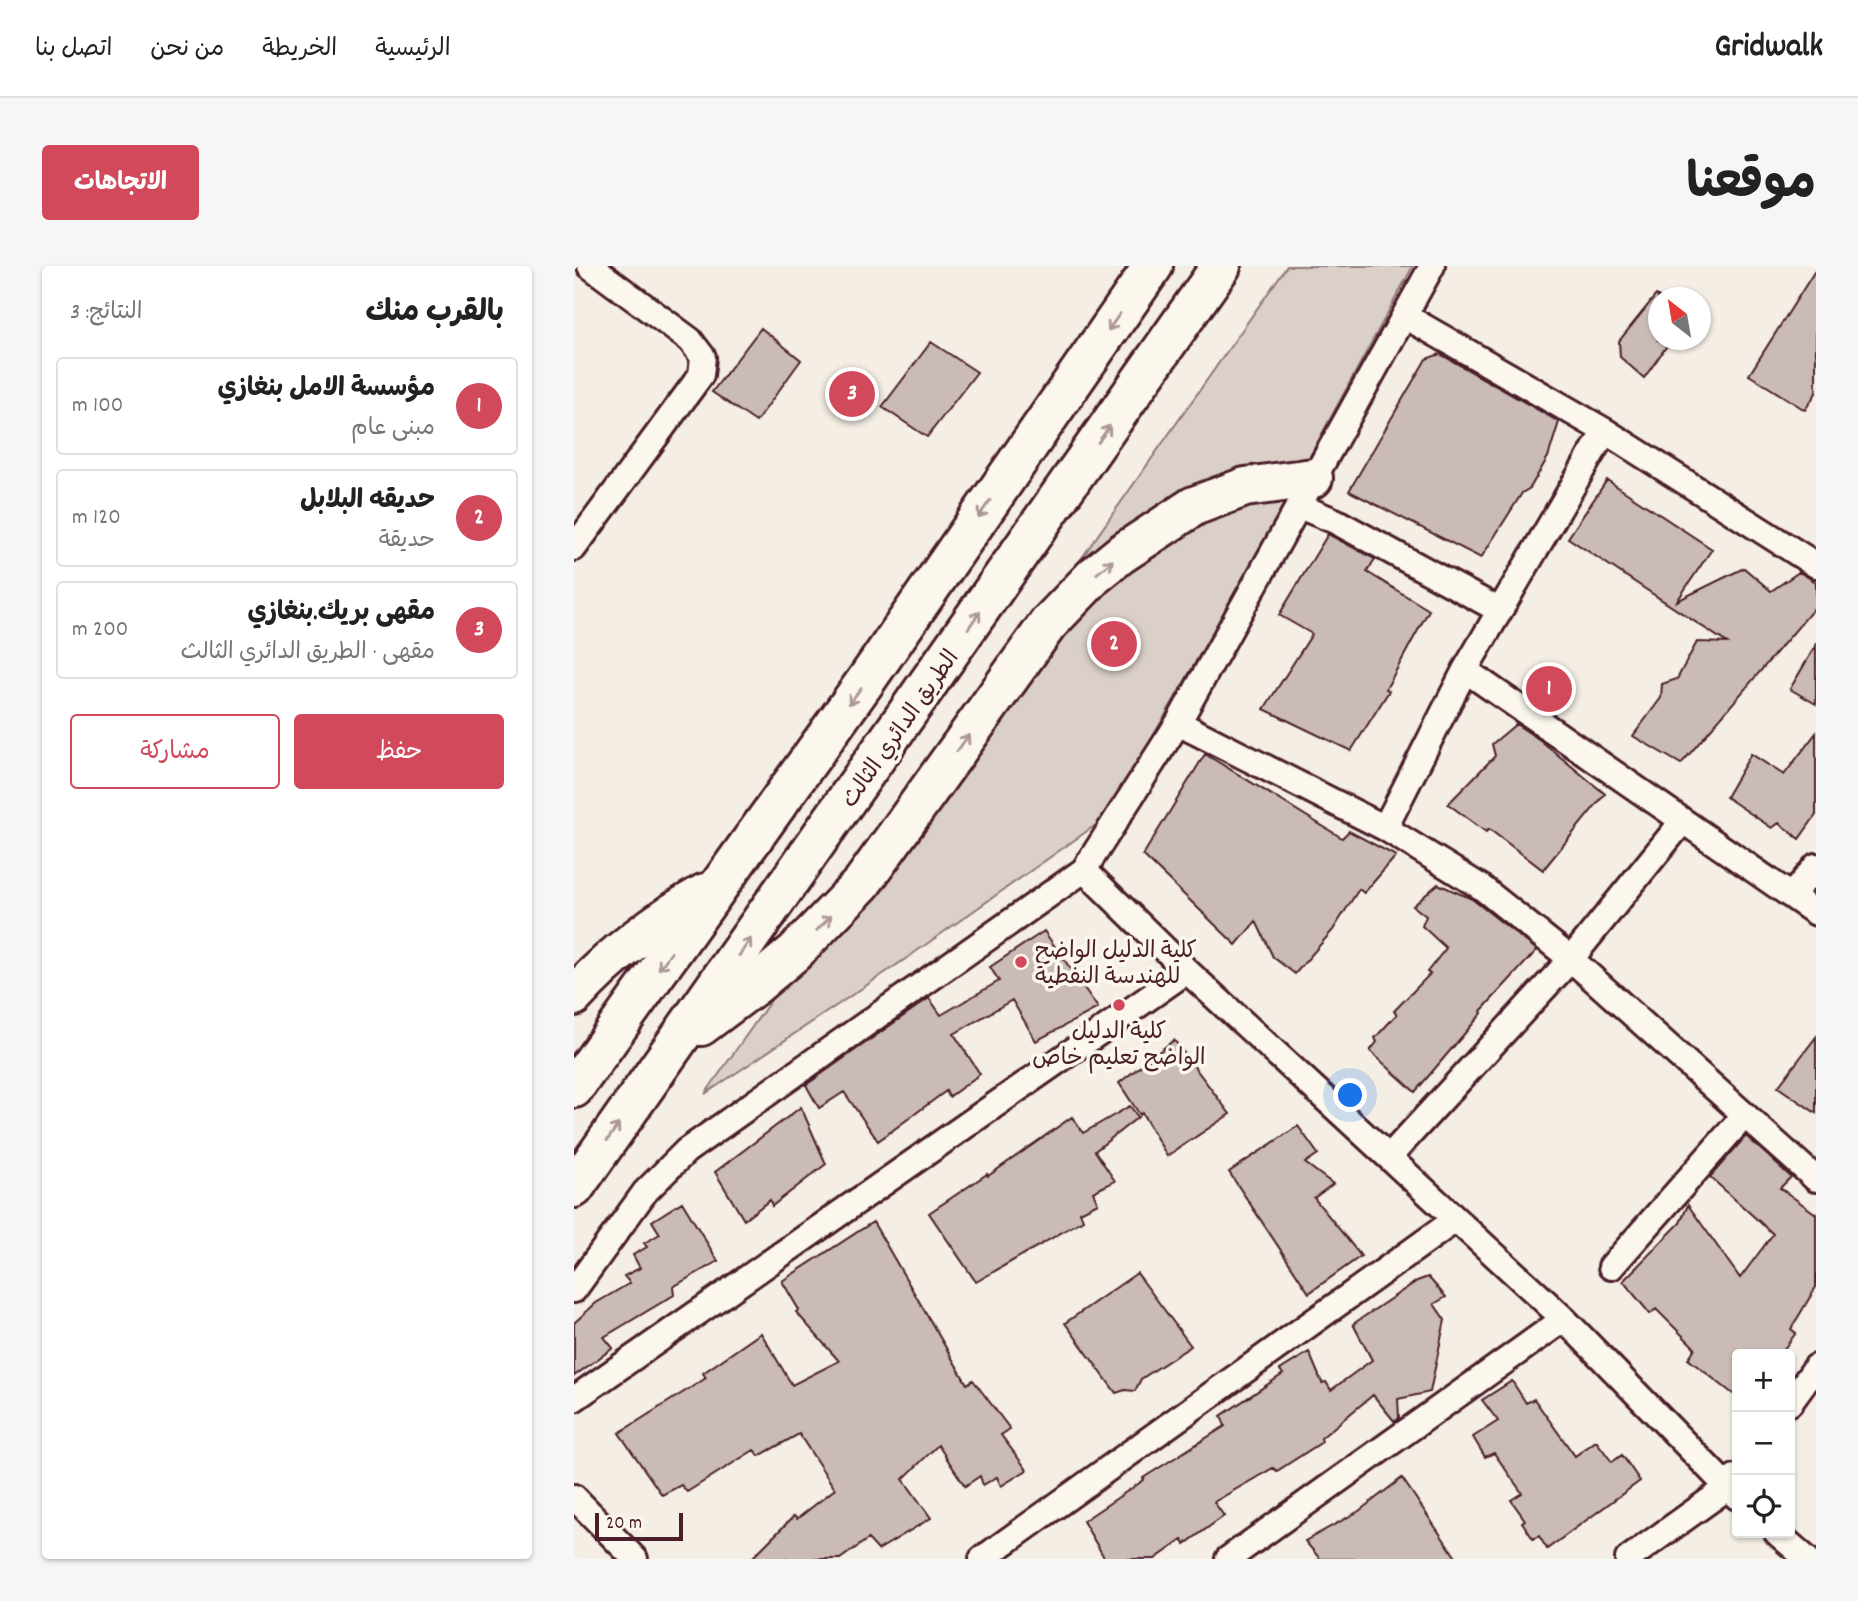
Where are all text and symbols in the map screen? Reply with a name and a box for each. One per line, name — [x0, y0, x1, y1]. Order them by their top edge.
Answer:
text: Gridwalk — [1714, 25, 1823, 72]
text: اتصل بنا — [35, 33, 112, 67]
text: من نحن — [150, 33, 224, 67]
text: الخريطة — [262, 33, 337, 67]
text: الرئيسية — [375, 33, 451, 67]
button: الاتجاهات — [42, 145, 199, 220]
text: موقعنا — [1686, 151, 1816, 221]
north arrow — [1648, 287, 1711, 350]
text: بالقرب منك — [366, 293, 504, 336]
text: النتائج: 3 — [70, 297, 142, 330]
one-way arrow — [1107, 312, 1121, 331]
pin: 3 — [829, 368, 875, 420]
text: مؤسسة الامل بنغازي — [218, 371, 435, 408]
text: 100 m — [72, 390, 123, 423]
text: 1 — [476, 390, 482, 423]
text: مبنى عام — [351, 413, 435, 446]
one-way arrow — [1097, 425, 1111, 444]
text: حديقه البلابل — [300, 483, 435, 520]
one-way arrow — [977, 499, 991, 518]
text: 120 m — [72, 502, 121, 535]
text: 2 — [474, 502, 484, 535]
text: حديقة — [379, 525, 435, 558]
one-way arrow — [1096, 559, 1114, 575]
text: مقهى بريك.بنغازي — [248, 595, 435, 632]
one-way arrow — [967, 611, 981, 630]
text: 200 m — [72, 614, 128, 647]
text: 3 — [474, 614, 484, 647]
pin: 2 — [1091, 618, 1137, 670]
text: مقهى · الطريق الدائري الثالث — [180, 637, 435, 670]
street label: الطريق الدائري الثالث — [835, 644, 969, 816]
pin: 1 — [1526, 663, 1572, 715]
one-way arrow — [847, 686, 862, 705]
button: مشاركة — [70, 714, 280, 789]
button: حفظ — [294, 714, 504, 789]
one-way arrow — [955, 734, 970, 753]
one-way arrow — [815, 915, 832, 932]
place label: كلية الدليل الواضح للهندسة النفطية — [1035, 936, 1197, 995]
one-way arrow — [737, 937, 752, 956]
one-way arrow — [658, 951, 672, 970]
marker: كلية الدليل الواضح للهندسة النفطية — [1013, 954, 1029, 970]
marker: كلية الدليل الواضح تعليم خاص — [1111, 997, 1127, 1013]
place label: كلية الدليل الواضح تعليم خاص — [1032, 1017, 1206, 1076]
your location — [1333, 1078, 1367, 1112]
one-way arrow — [606, 1123, 620, 1142]
map controls — [1732, 1349, 1795, 1538]
button: + — [1732, 1349, 1795, 1412]
button: − — [1732, 1412, 1795, 1475]
button: locate — [1732, 1475, 1795, 1538]
scale bar — [595, 1510, 682, 1542]
text: 20 m — [606, 1511, 642, 1538]

